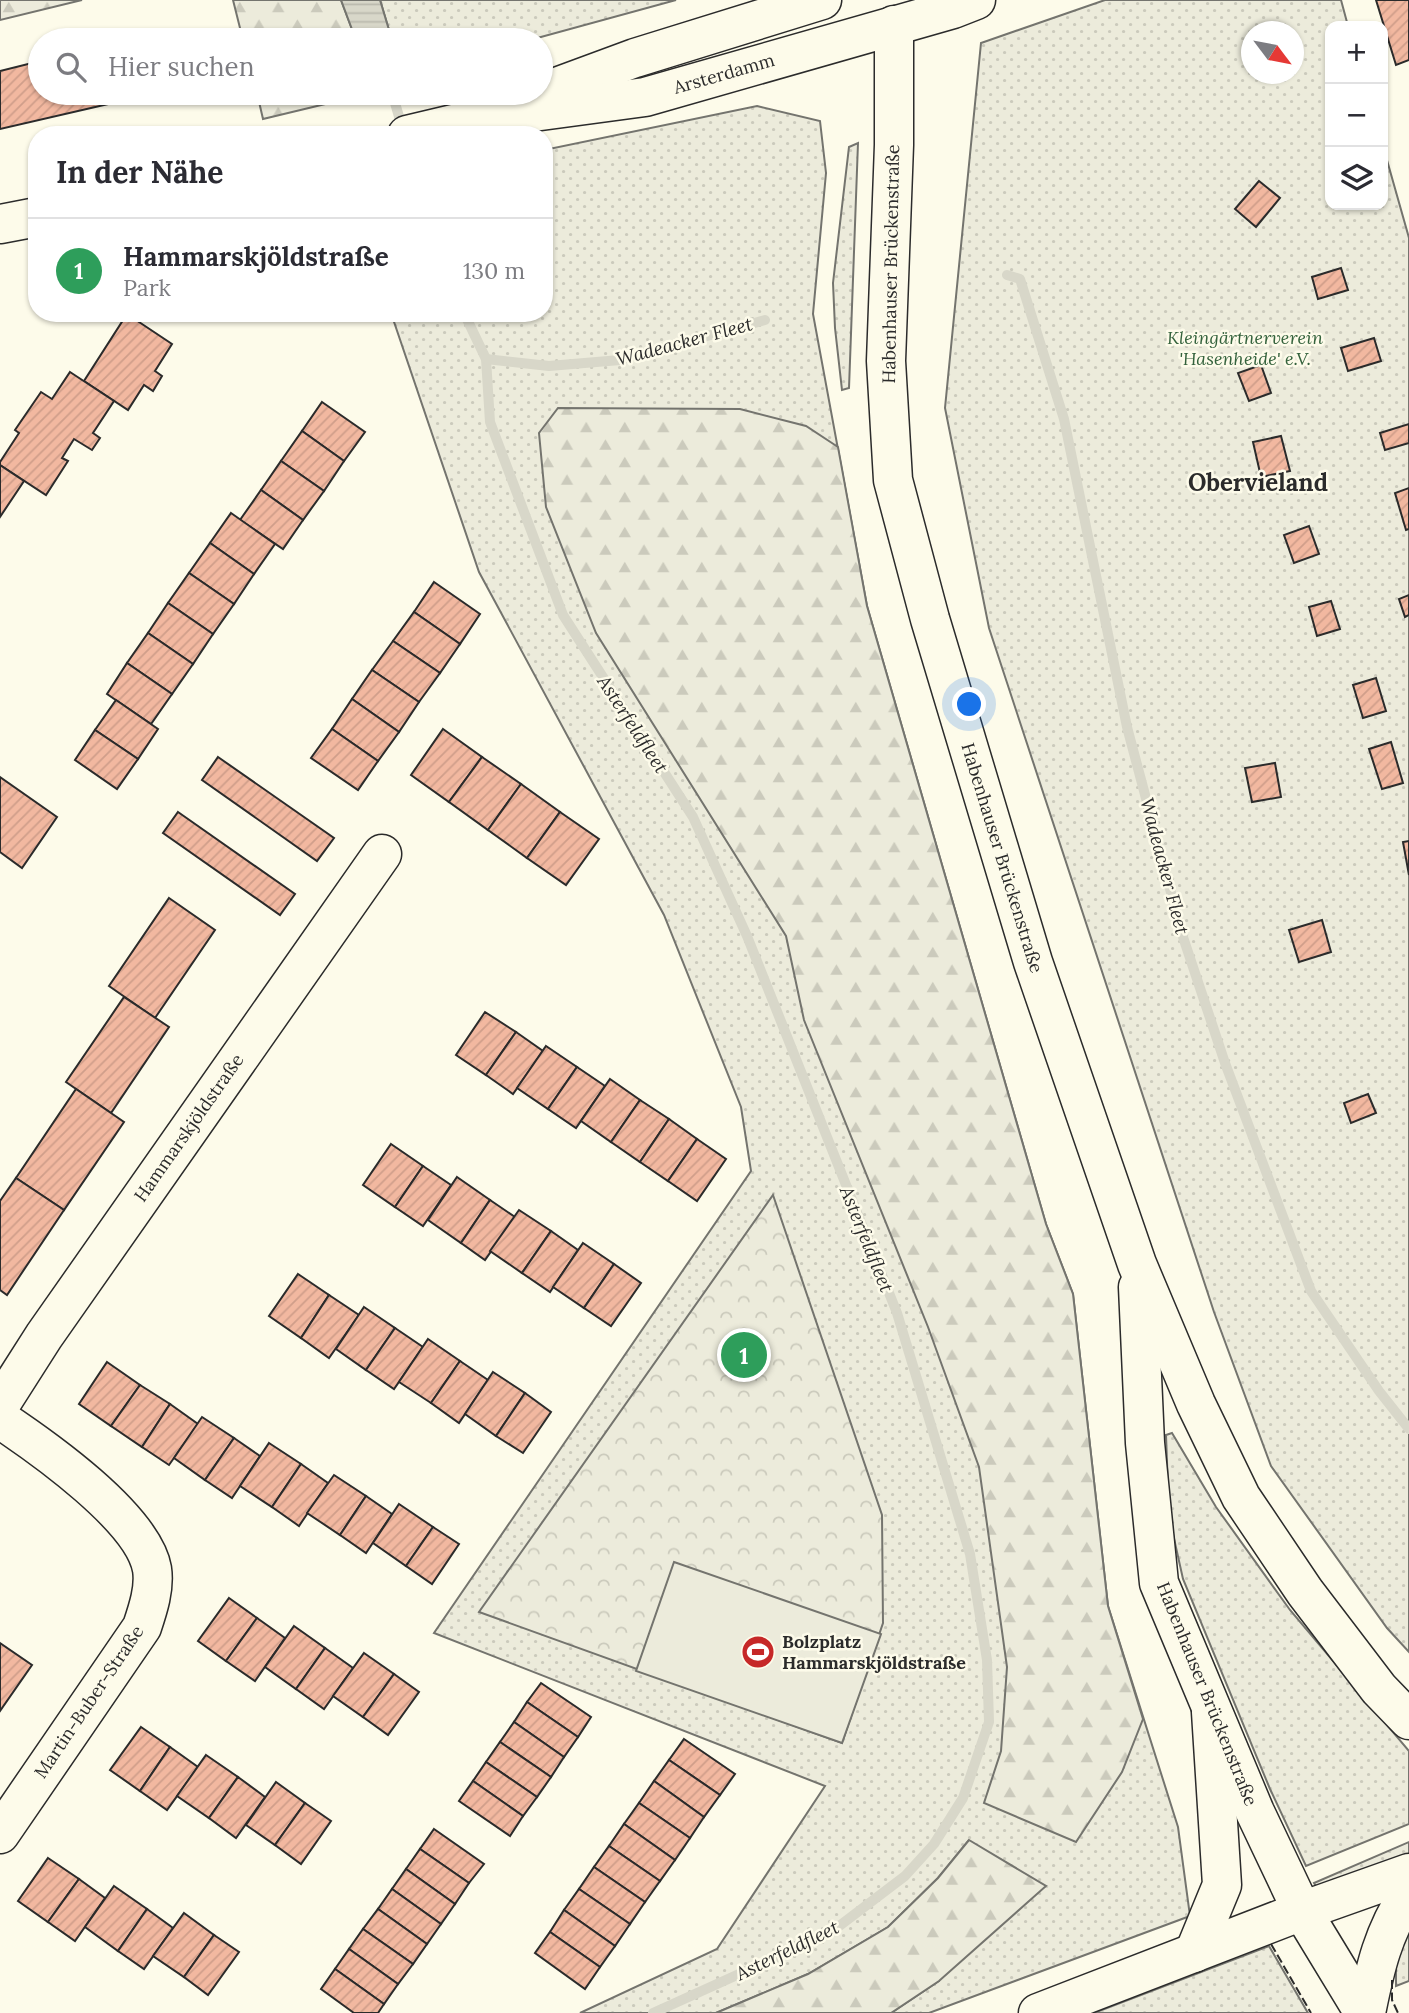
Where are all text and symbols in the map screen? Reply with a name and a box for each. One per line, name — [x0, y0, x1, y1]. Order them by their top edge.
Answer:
north arrow — [1241, 21, 1304, 84]
map controls — [1325, 21, 1388, 210]
button: + — [1325, 21, 1388, 84]
search box — [28, 28, 553, 105]
icon: search — [52, 48, 90, 86]
street label: Arsterdamm — [670, 48, 777, 99]
text: Hier suchen — [108, 50, 254, 83]
button: − — [1325, 84, 1388, 147]
street label: Habenhauser Brückenstraße — [877, 144, 904, 384]
button: layers — [1325, 147, 1388, 210]
text: In der Nähe — [56, 153, 224, 191]
text: Hammarskjöldstraße — [123, 240, 389, 273]
text: 1 — [74, 256, 84, 285]
text: 130 m — [463, 256, 525, 285]
text: Park — [123, 273, 171, 302]
water label: Wadeacker Fleet — [613, 311, 755, 371]
park label: Kleingärtnerverein 'Hasenheide' e.V. — [1167, 326, 1323, 370]
district label: Obervieland — [1188, 467, 1328, 498]
water label: Asterfeldfleet — [592, 670, 674, 778]
your location — [952, 687, 986, 721]
street label: Habenhauser Brückenstraße — [956, 740, 1049, 976]
water label: Wadeacker Fleet — [1135, 795, 1195, 937]
street label: Hammarskjöldstraße — [129, 1049, 249, 1206]
water label: Asterfeldfleet — [834, 1182, 899, 1296]
pin: 1 — [721, 1329, 767, 1381]
street label: Habenhauser Brückenstraße — [1152, 1579, 1263, 1809]
street label: Martin-Buber-Straße — [29, 1621, 148, 1783]
place label: Bolzplatz Hammarskjöldstraße — [782, 1630, 966, 1674]
sports icon: Bolzplatz Hammarskjöldstraße — [739, 1633, 777, 1671]
water label: Asterfeldfleet — [730, 1915, 843, 1986]

